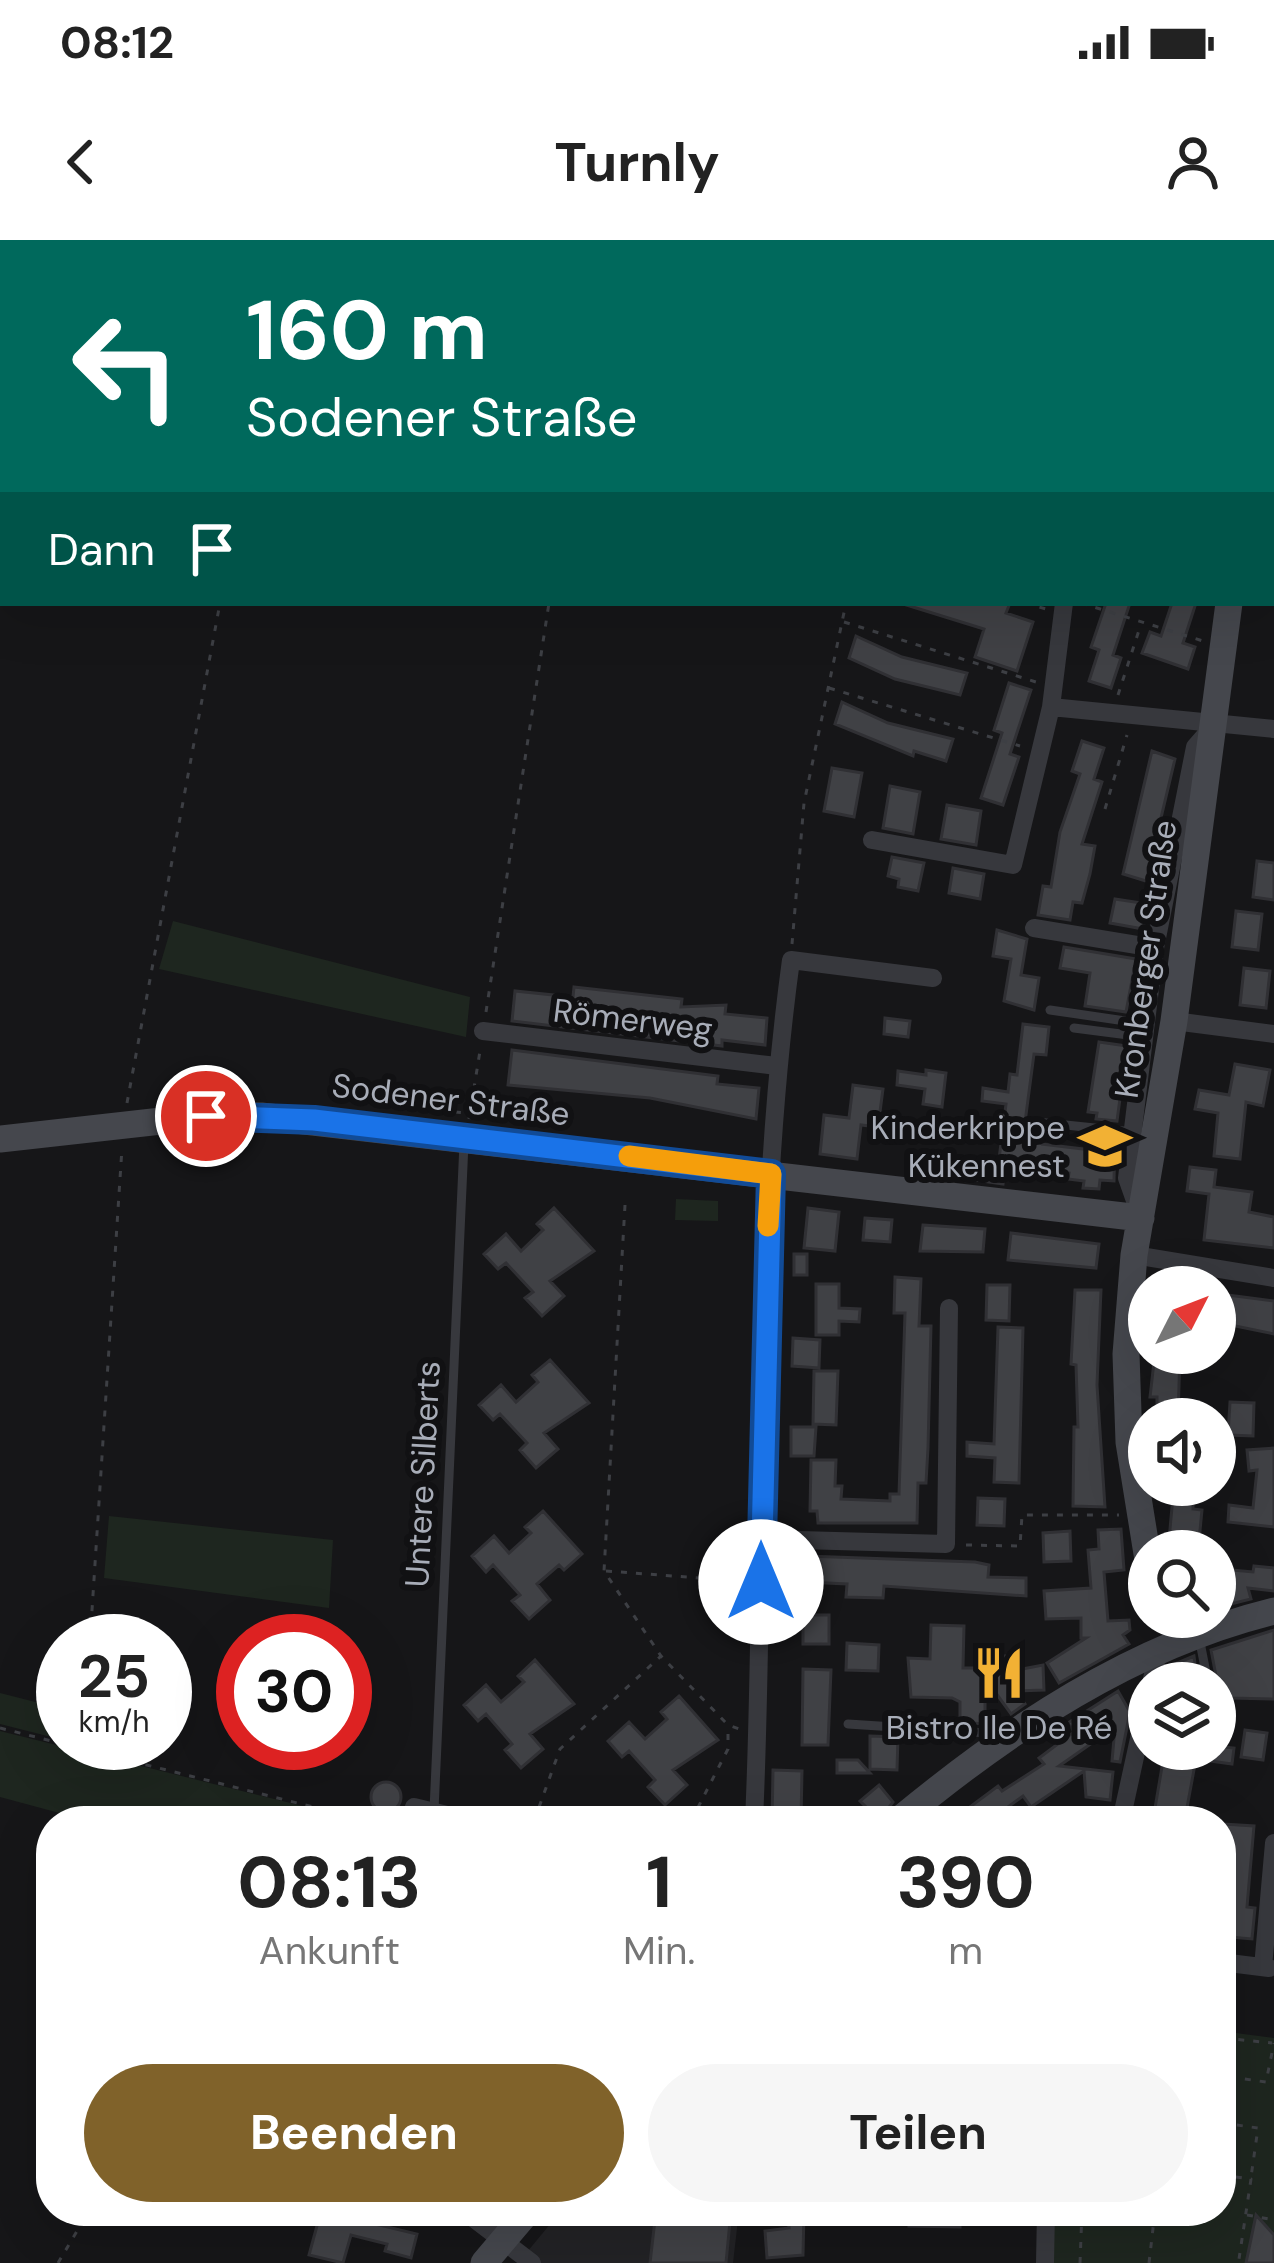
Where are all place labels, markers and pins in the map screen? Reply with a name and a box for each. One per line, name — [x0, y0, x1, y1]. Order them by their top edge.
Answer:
pin — [155, 1065, 257, 1167]
place label: Kinderkrippe Kükennest — [870, 1106, 1065, 1187]
school or university icon: Kinderkrippe Kükennest — [1076, 1117, 1134, 1175]
restaurant icon: Bistro Ile De Ré — [970, 1644, 1028, 1702]
place label: Bistro Ile De Ré — [886, 1706, 1112, 1749]

